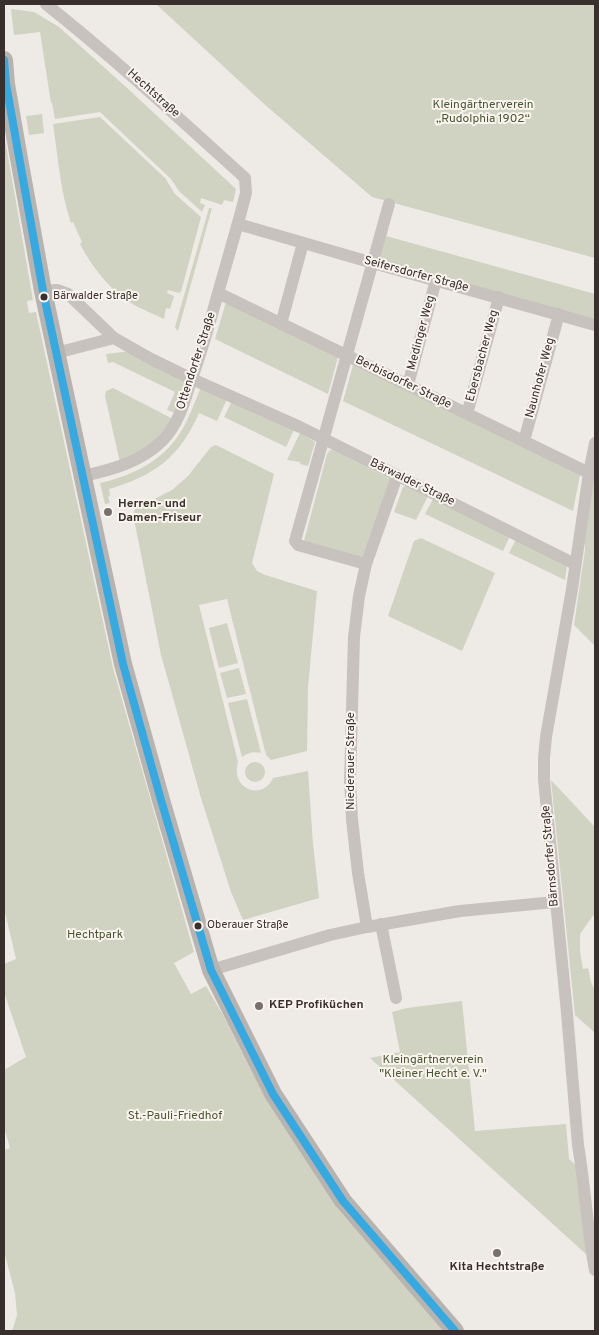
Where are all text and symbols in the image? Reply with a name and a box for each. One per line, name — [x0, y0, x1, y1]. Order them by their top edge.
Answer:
street label: Hechtstraße — [124, 67, 182, 121]
park label: Kleingärtnerverein „Rudolphia 1902“ — [432, 99, 534, 127]
street label: Seifersdorfer Straße — [362, 254, 470, 296]
place label: Bärwalder Straße — [53, 290, 138, 304]
marker: Bärwalder Straße — [39, 292, 49, 302]
street label: Medinger Weg — [405, 294, 439, 372]
street label: Ebersbacher Weg — [464, 308, 502, 404]
street label: Ottendorfer Straße — [174, 310, 220, 412]
street label: Naunhofer Weg — [523, 336, 559, 420]
street label: Berbisdorfer Straße — [353, 353, 453, 413]
street label: Bärwalder Straße — [367, 456, 457, 510]
place label: Herren- und Damen-Friseur — [118, 498, 201, 526]
marker: Herren- und Damen-Friseur — [102, 506, 114, 518]
street label: Niederauer Straße — [345, 712, 359, 810]
street label: Bärnsdorfer Straße — [539, 805, 563, 907]
place label: Oberauer Straße — [207, 919, 288, 933]
marker: Oberauer Straße — [193, 921, 203, 931]
park label: Hechtpark — [67, 929, 123, 943]
place label: KEP Profiküchen — [269, 999, 364, 1013]
marker: KEP Profiküchen — [253, 1000, 265, 1012]
park label: Kleingärtnerverein "Kleiner Hecht e. V." — [379, 1054, 487, 1082]
park label: St.-Pauli-Friedhof — [128, 1110, 222, 1124]
marker: Kita Hechtstraße — [491, 1247, 503, 1259]
place label: Kita Hechtstraße — [450, 1261, 544, 1275]

